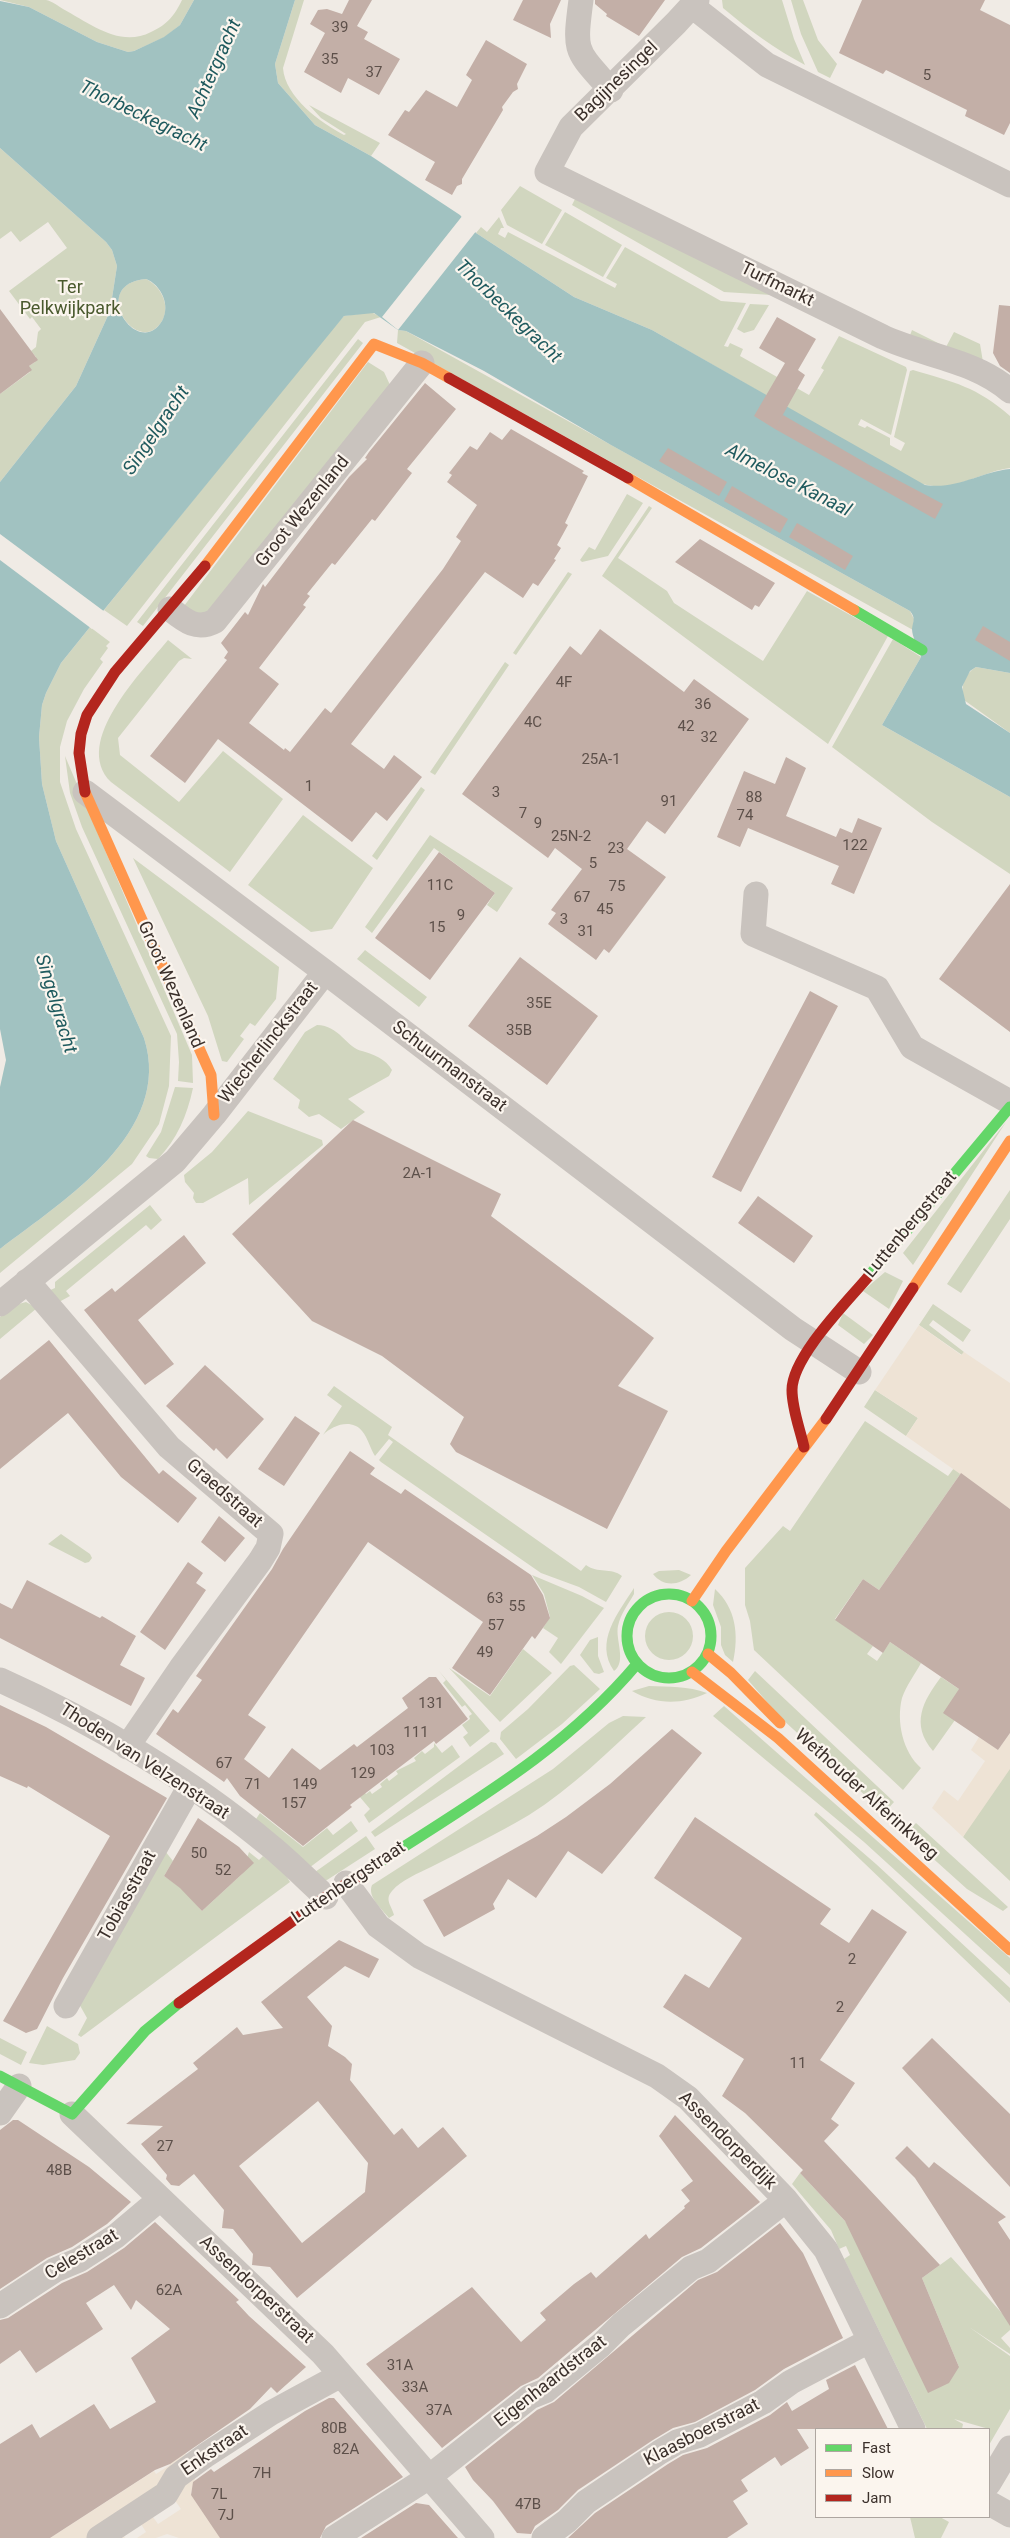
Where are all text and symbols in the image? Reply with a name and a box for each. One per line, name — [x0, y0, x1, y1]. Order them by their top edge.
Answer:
water label: Achtergracht — [183, 16, 247, 122]
house number: 39 — [332, 19, 348, 37]
street label: Bagijnesingel — [571, 37, 663, 127]
house number: 35 — [322, 51, 338, 69]
house number: 37 — [366, 64, 382, 82]
house number: 5 — [923, 67, 931, 85]
water label: Thorbeckegracht — [76, 76, 210, 158]
water label: Thorbeckegracht — [450, 256, 566, 368]
street label: Turfmarkt — [737, 258, 817, 312]
park label: Ter Pelkwijkpark — [20, 277, 120, 320]
water label: Singelgracht — [119, 382, 195, 480]
water label: Almelose Kanaal — [721, 440, 855, 522]
street label: Groot Wezenland — [252, 452, 354, 572]
house number: 4F — [556, 674, 572, 692]
house number: 36 — [695, 696, 711, 714]
house number: 4C — [524, 714, 542, 732]
house number: 42 — [678, 718, 694, 736]
house number: 32 — [701, 729, 717, 747]
house number: 25A-1 — [581, 751, 621, 769]
house number: 1 — [305, 778, 313, 796]
house number: 3 — [492, 784, 500, 802]
house number: 88 — [746, 789, 762, 807]
house number: 91 — [661, 793, 677, 811]
house number: 7 — [519, 805, 527, 823]
house number: 74 — [737, 807, 753, 825]
house number: 9 — [534, 815, 542, 833]
house number: 25N-2 — [551, 828, 591, 846]
house number: 122 — [842, 837, 868, 855]
house number: 23 — [608, 840, 624, 858]
house number: 5 — [589, 855, 597, 873]
house number: 11C — [427, 877, 453, 895]
house number: 75 — [609, 878, 625, 896]
house number: 67 — [574, 889, 590, 907]
house number: 45 — [597, 901, 613, 919]
house number: 9 — [457, 907, 465, 925]
house number: 3 — [560, 911, 568, 929]
street label: Groot Wezenland — [132, 918, 208, 1052]
house number: 15 — [429, 919, 445, 937]
house number: 31 — [578, 923, 594, 941]
water label: Singelgracht — [29, 952, 81, 1056]
street label: Wiecherlinckstraat — [215, 978, 323, 1108]
house number: 35E — [526, 995, 552, 1013]
street label: Schuurmanstraat — [387, 1017, 511, 1117]
house number: 35B — [506, 1022, 532, 1040]
house number: 2A-1 — [403, 1165, 433, 1183]
street label: Luttenbergstraat — [860, 1167, 962, 1283]
street label: Graedstraat — [181, 1455, 267, 1533]
house number: 63 — [487, 1590, 503, 1608]
house number: 55 — [509, 1598, 525, 1616]
house number: 57 — [488, 1617, 504, 1635]
house number: 49 — [477, 1644, 493, 1662]
house number: 131 — [418, 1695, 444, 1713]
street label: Thoden van Velzenstraat — [55, 1699, 233, 1825]
house number: 111 — [403, 1724, 429, 1742]
street label: Wethouder Alferinkweg — [790, 1725, 942, 1865]
house number: 103 — [369, 1742, 395, 1760]
house number: 67 — [216, 1755, 232, 1773]
house number: 129 — [350, 1765, 376, 1783]
house number: 71 — [245, 1776, 261, 1794]
house number: 149 — [292, 1776, 318, 1794]
house number: 157 — [281, 1795, 307, 1813]
street label: Luttenbergstraat — [288, 1837, 410, 1929]
house number: 50 — [191, 1845, 207, 1863]
street label: Tobiasstraat — [94, 1847, 162, 1945]
house number: 52 — [215, 1862, 231, 1880]
house number: 2 — [848, 1951, 856, 1969]
house number: 2 — [836, 1999, 844, 2017]
house number: 11 — [790, 2055, 806, 2073]
street label: Assendorperdijk — [673, 2087, 781, 2195]
house number: 27 — [157, 2138, 173, 2156]
house number: 48B — [46, 2162, 72, 2180]
street label: Celestraat — [41, 2225, 123, 2285]
street label: Assendorperstraat — [194, 2231, 318, 2349]
house number: 62A — [156, 2282, 182, 2300]
street label: Eigenhaardstraat — [491, 2332, 611, 2432]
house number: 31A — [387, 2357, 413, 2375]
house number: 33A — [402, 2379, 428, 2397]
street label: Klaasboerstraat — [641, 2395, 763, 2471]
house number: 37A — [426, 2402, 452, 2420]
house number: 80B — [321, 2420, 347, 2438]
street label: Enkstraat — [178, 2421, 252, 2481]
legend — [815, 2428, 990, 2518]
text: Fast — [862, 2439, 891, 2457]
house number: 82A — [333, 2441, 359, 2459]
text: Slow — [862, 2464, 894, 2482]
house number: 7H — [252, 2465, 272, 2483]
house number: 7L — [211, 2486, 227, 2504]
text: Jam — [862, 2489, 892, 2507]
house number: 47B — [515, 2496, 541, 2514]
house number: 7J — [218, 2507, 234, 2525]

